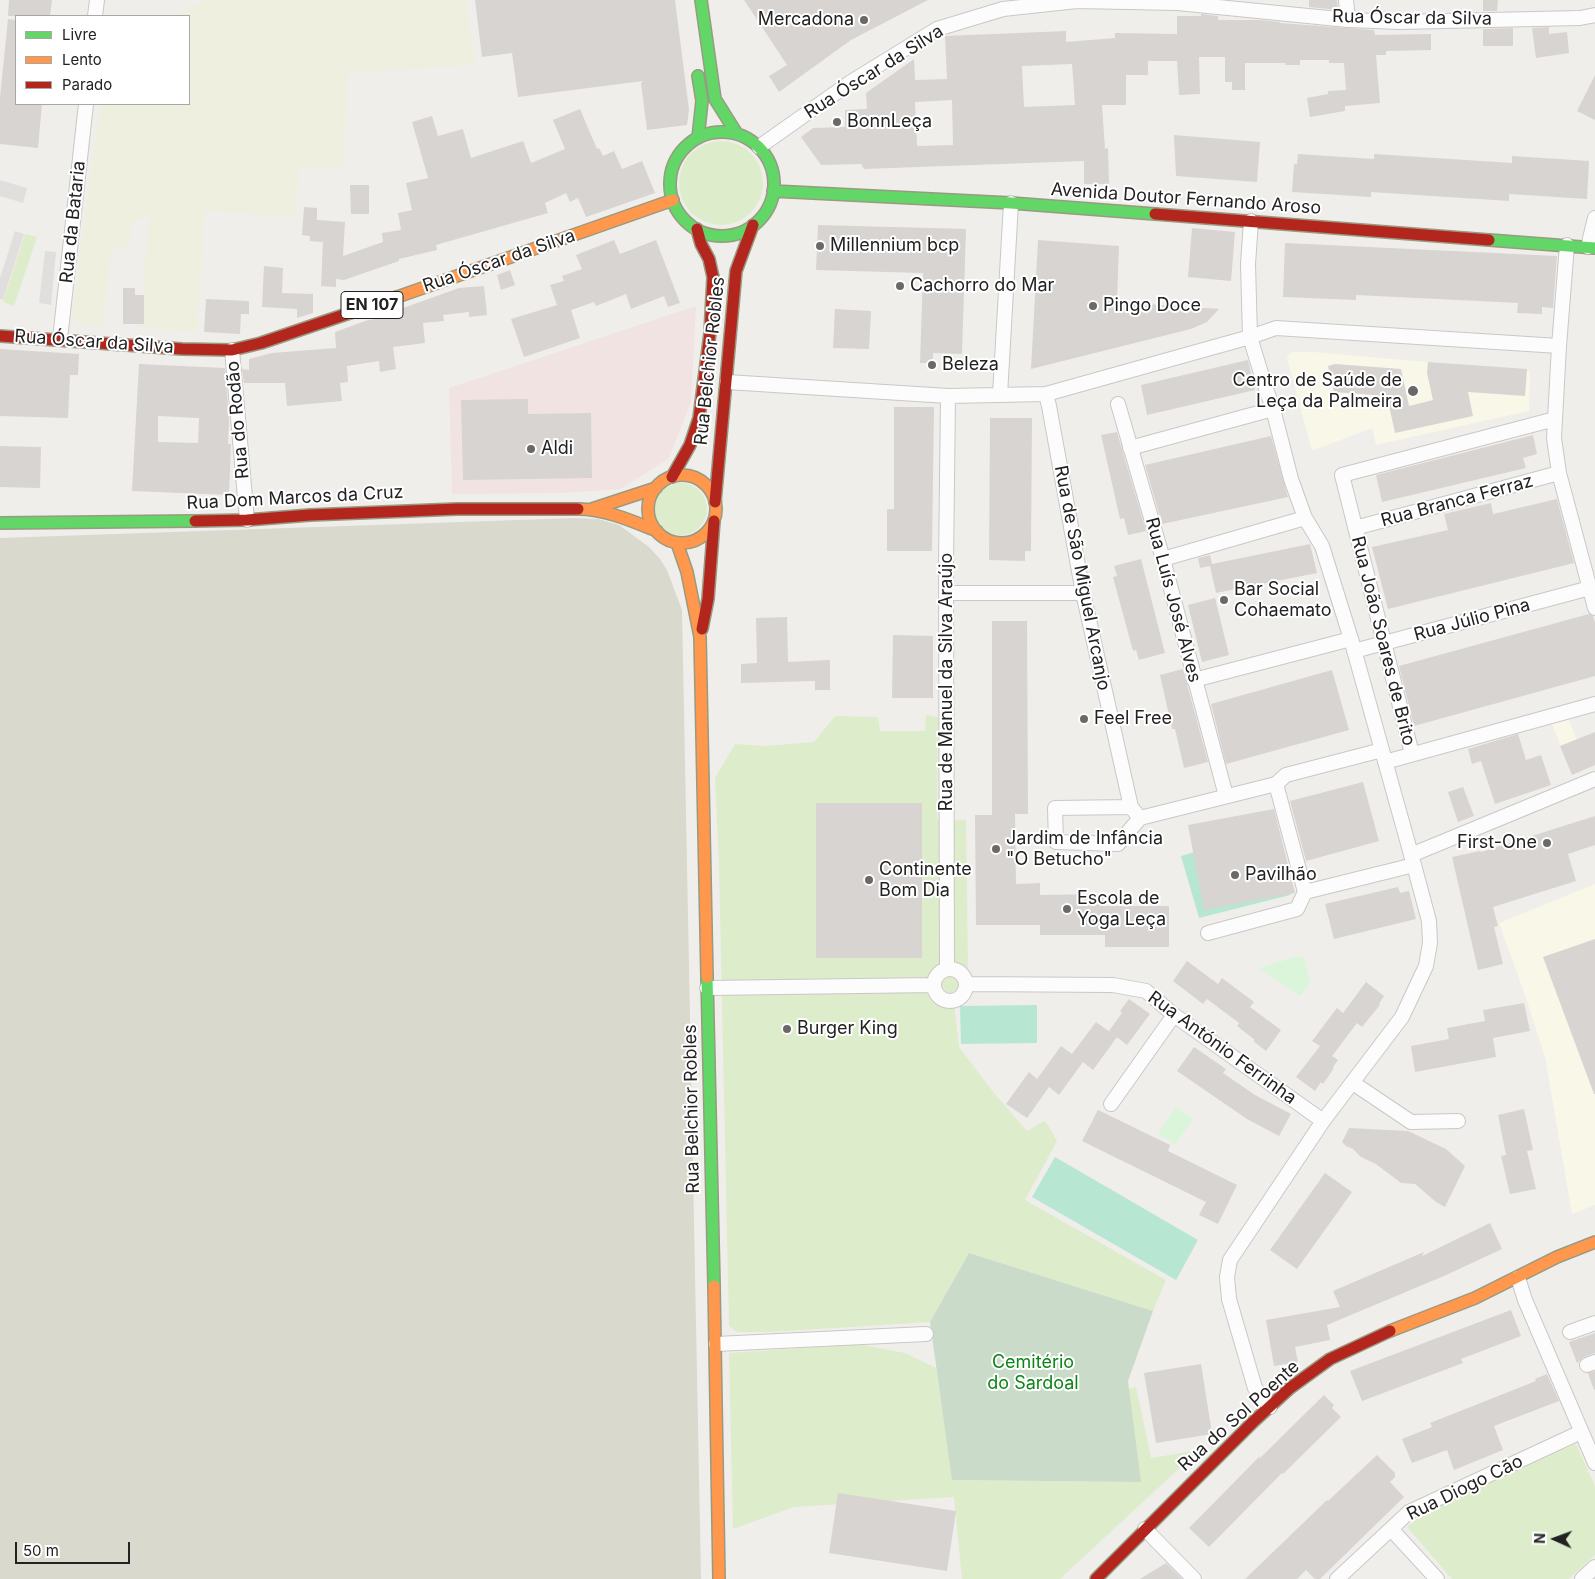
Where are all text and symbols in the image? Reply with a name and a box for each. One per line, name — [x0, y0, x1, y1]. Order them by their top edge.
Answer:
street label: Rua Óscar da Silva — [1332, 6, 1492, 30]
place label: Mercadona — [758, 9, 854, 31]
marker: Mercadona — [858, 14, 870, 26]
legend — [15, 15, 190, 105]
street label: Rua Óscar da Silva — [801, 21, 947, 123]
text: Livre — [62, 25, 97, 44]
text: Lento — [62, 50, 102, 69]
text: Parado — [62, 75, 112, 94]
place label: BonnLeça — [847, 111, 932, 133]
marker: BonnLeça — [831, 116, 843, 128]
street label: Rua da Bataria — [56, 160, 90, 284]
street label: Avenida Doutor Fernando Aroso — [1050, 179, 1322, 219]
street label: Rua Óscar da Silva — [420, 225, 578, 297]
place label: Millennium bcp — [830, 235, 959, 257]
marker: Millennium bcp — [814, 240, 826, 252]
place label: Cachorro do Mar — [910, 275, 1054, 297]
street label: Rua Belchior Robles — [690, 276, 730, 446]
marker: Cachorro do Mar — [894, 280, 906, 292]
road number: EN 107 — [341, 292, 403, 318]
place label: Pingo Doce — [1103, 295, 1201, 317]
marker: Pingo Doce — [1087, 300, 1099, 312]
street label: Rua Óscar da Silva — [14, 326, 174, 358]
place label: Beleza — [942, 354, 999, 376]
marker: Beleza — [926, 359, 938, 371]
street label: Rua do Rodão — [222, 360, 254, 480]
place label: Centro de Saúde de Leça da Palmeira — [1233, 370, 1402, 412]
marker: Centro de Saúde de Leça da Palmeira — [1406, 384, 1420, 398]
place label: Aldi — [541, 438, 573, 460]
marker: Aldi — [525, 443, 537, 455]
street label: Rua de São Miguel Arcanjo — [1050, 464, 1114, 692]
street label: Rua Branca Ferraz — [1379, 470, 1535, 532]
street label: Rua Dom Marcos da Cruz — [186, 482, 404, 514]
street label: Rua Luís José Alves — [1141, 515, 1205, 685]
street label: Rua João Soares de Brito — [1347, 534, 1419, 748]
street label: Rua de Manuel da Silva Araújo — [936, 553, 958, 811]
place label: Bar Social Cohaemato — [1234, 579, 1332, 622]
marker: Bar Social Cohaemato — [1218, 594, 1230, 606]
street label: Rua Júlio Pina — [1411, 594, 1533, 646]
place label: Feel Free — [1094, 708, 1172, 730]
marker: Feel Free — [1078, 713, 1090, 725]
place label: Jardim de Infância "O Betucho" — [1006, 828, 1163, 871]
place label: First-One — [1457, 832, 1537, 854]
marker: First-One — [1541, 837, 1553, 849]
marker: Jardim de Infância "O Betucho" — [990, 843, 1002, 855]
place label: Continente Bom Dia — [879, 859, 972, 902]
place label: Pavilhão — [1245, 864, 1317, 886]
marker: Pavilhão — [1229, 869, 1241, 881]
marker: Continente Bom Dia — [863, 874, 875, 886]
place label: Escola de Yoga Leça — [1077, 888, 1166, 931]
marker: Escola de Yoga Leça — [1061, 903, 1073, 915]
street label: Rua António Ferrinha — [1144, 987, 1300, 1109]
place label: Burger King — [797, 1018, 898, 1040]
marker: Burger King — [781, 1023, 793, 1035]
street label: Rua Belchior Robles — [680, 1024, 704, 1194]
park label: Cemitério do Sardoal — [987, 1352, 1079, 1395]
street label: Rua do Sol Poente — [1174, 1356, 1304, 1476]
street label: Rua Diogo Cão — [1403, 1451, 1527, 1525]
north arrow — [1530, 1514, 1580, 1564]
scale bar — [18, 1532, 132, 1564]
text: N — [1531, 1533, 1548, 1544]
text: 50 m — [23, 1541, 59, 1560]

